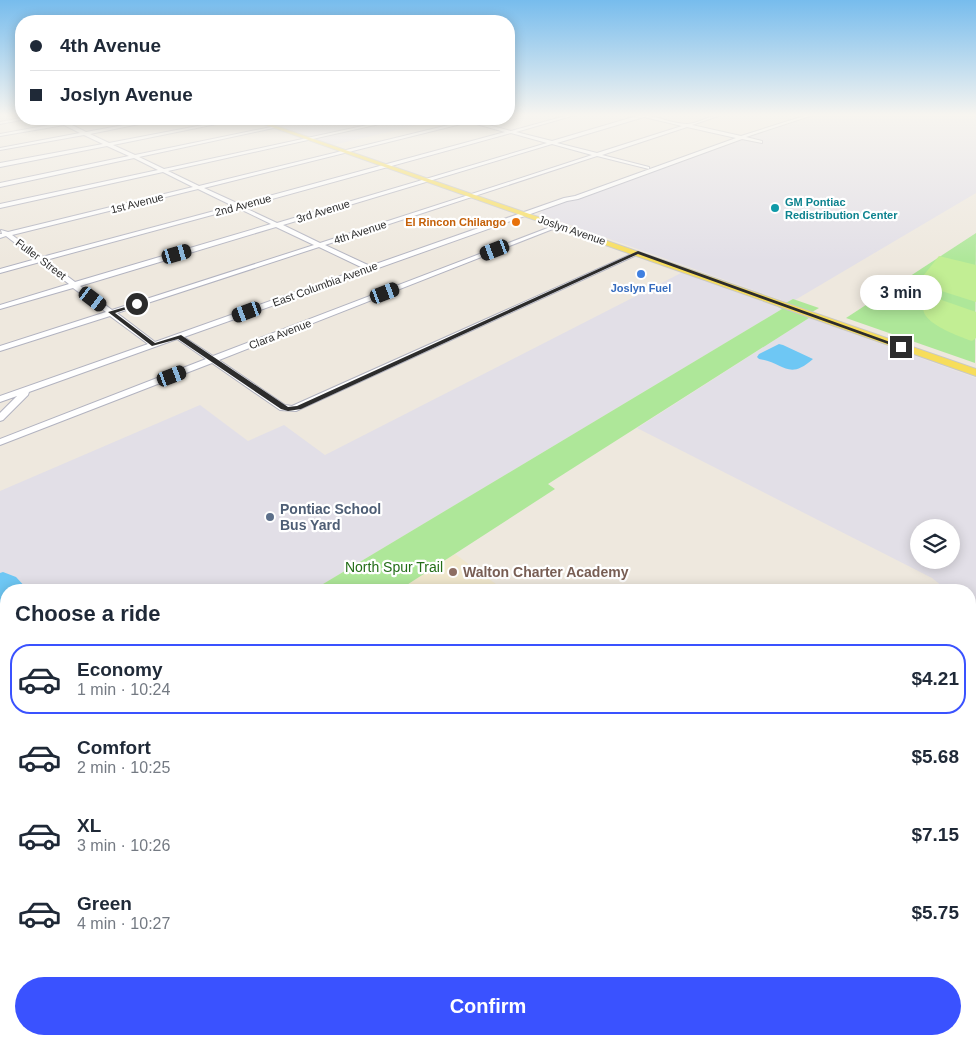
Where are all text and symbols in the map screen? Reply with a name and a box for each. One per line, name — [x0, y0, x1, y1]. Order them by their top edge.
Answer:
text: 4th Avenue — [60, 35, 161, 56]
text: Joslyn Avenue — [60, 84, 193, 105]
street label: 1st Avenue — [109, 191, 165, 215]
street label: 2nd Avenue — [213, 192, 273, 218]
place label: GM Pontiac Redistribution Center — [785, 196, 898, 221]
street label: 3rd Avenue — [295, 197, 351, 225]
marker: GM Pontiac Redistribution Center — [769, 202, 781, 214]
street label: Joslyn Avenue — [537, 213, 607, 247]
place label: El Rincon Chilango — [405, 216, 506, 228]
marker: El Rincon Chilango — [510, 216, 522, 228]
street label: 4th Avenue — [332, 218, 388, 246]
street label: Fuller Street — [13, 236, 69, 282]
car — [478, 238, 511, 262]
car — [160, 243, 193, 265]
street label: East Columbia Avenue — [271, 259, 379, 309]
marker: Joslyn Fuel — [635, 268, 647, 280]
callout: 3 min — [860, 274, 942, 310]
car — [368, 281, 401, 305]
place label: Joslyn Fuel — [611, 282, 671, 294]
car — [76, 284, 109, 314]
text: 3 min — [880, 284, 922, 301]
route start — [126, 293, 148, 315]
car — [230, 300, 263, 324]
street label: Clara Avenue — [247, 317, 313, 351]
route end — [890, 336, 912, 358]
car — [155, 364, 188, 388]
place label: Pontiac School Bus Yard — [280, 501, 381, 533]
marker: Pontiac School Bus Yard — [264, 511, 276, 523]
map controls — [910, 519, 960, 569]
button: layers — [910, 519, 960, 569]
park label: North Spur Trail — [345, 559, 443, 575]
place label: Walton Charter Academy — [463, 564, 629, 580]
marker: Walton Charter Academy — [447, 566, 459, 578]
text: Choose a ride — [15, 601, 160, 626]
icon: car — [17, 657, 62, 702]
text: Economy — [77, 659, 163, 680]
text: $4.21 — [911, 668, 959, 689]
text: 1 min · 10:24 — [77, 681, 170, 698]
icon: car — [17, 735, 62, 780]
text: Comfort — [77, 737, 151, 758]
text: $5.68 — [911, 746, 959, 767]
text: 2 min · 10:25 — [77, 759, 170, 776]
icon: car — [17, 813, 62, 858]
text: XL — [77, 815, 101, 836]
text: $7.15 — [911, 824, 959, 845]
text: 3 min · 10:26 — [77, 837, 170, 854]
icon: car — [17, 891, 62, 936]
text: Green — [77, 893, 132, 914]
text: $5.75 — [911, 902, 959, 923]
text: 4 min · 10:27 — [77, 915, 170, 932]
button: Confirm — [15, 977, 961, 1035]

